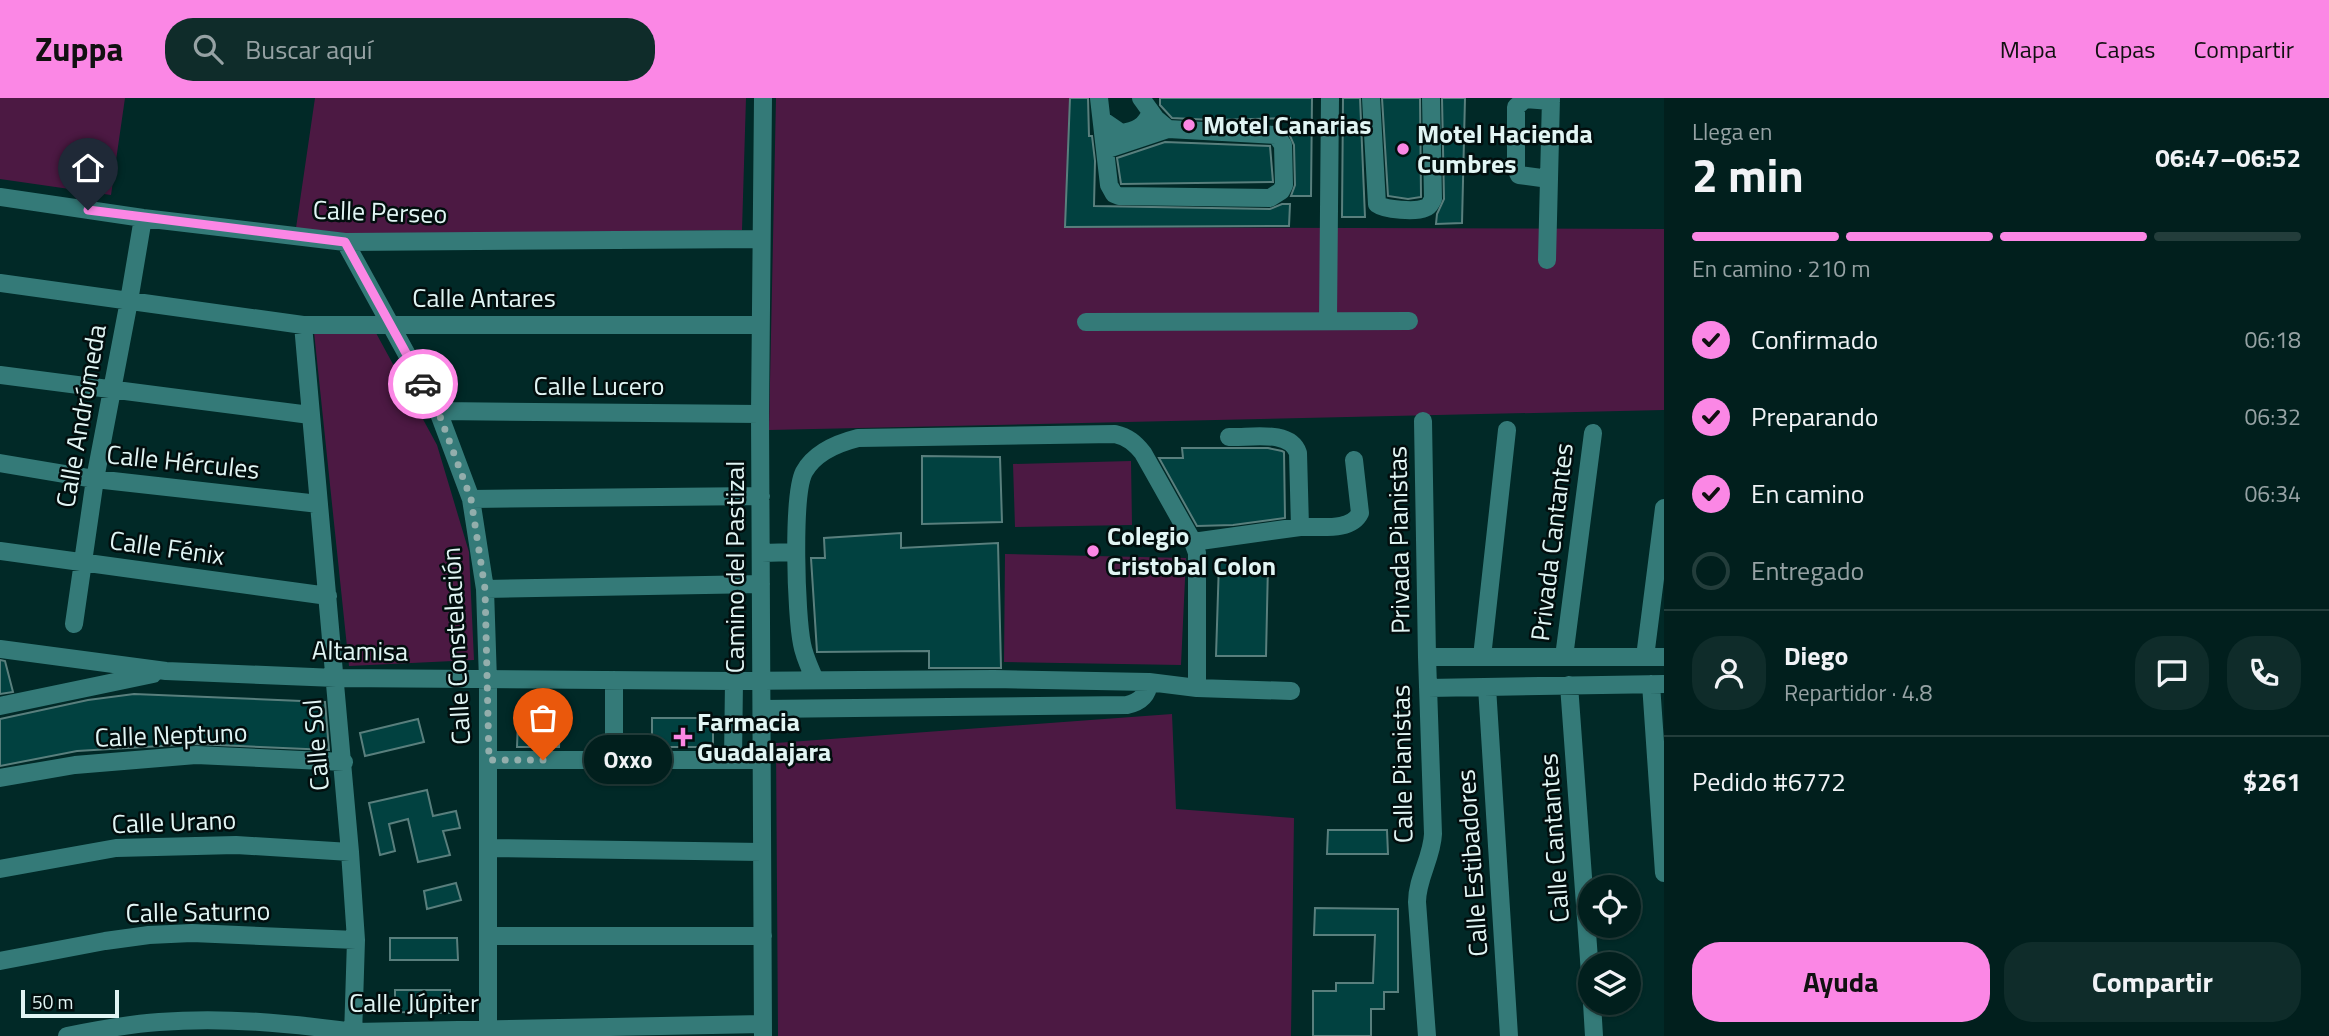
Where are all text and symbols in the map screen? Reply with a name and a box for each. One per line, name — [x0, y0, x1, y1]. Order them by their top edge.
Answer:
search box — [165, 18, 655, 81]
text: Zuppa — [35, 24, 123, 74]
icon: search — [189, 30, 227, 68]
text: Buscar aquí — [245, 30, 373, 69]
text: Mapa — [2000, 31, 2057, 67]
text: Capas — [2095, 31, 2155, 67]
text: Compartir — [2193, 31, 2294, 67]
place label: Motel Canarias — [1203, 105, 1371, 144]
place label: Motel Hacienda Cumbres — [1417, 114, 1593, 183]
text: Llega en — [1692, 114, 1772, 149]
marker: Motel Canarias — [1181, 117, 1197, 133]
pin — [58, 138, 118, 210]
text: 06:47–06:52 — [2155, 138, 2301, 177]
text: 2 min — [1692, 140, 1804, 210]
marker: Motel Hacienda Cumbres — [1395, 141, 1411, 157]
icon: home — [69, 149, 107, 187]
street label: Calle Perseo — [312, 190, 448, 233]
text: En camino · 210 m — [1692, 251, 1870, 286]
street label: Calle Antares — [412, 278, 556, 317]
text: Confirmado — [1751, 320, 1878, 359]
street label: Calle Andrómeda — [45, 321, 116, 511]
icon: check — [1692, 321, 1730, 359]
text: 06:18 — [2244, 322, 2301, 357]
courier — [388, 349, 458, 419]
icon: car — [404, 365, 442, 403]
street label: Calle Lucero — [534, 366, 664, 405]
text: Preparando — [1751, 397, 1878, 436]
icon: check — [1692, 398, 1730, 436]
text: 06:32 — [2244, 399, 2301, 434]
street label: Calle Hércules — [105, 434, 262, 489]
street label: Privada Cantantes — [1520, 441, 1583, 643]
street label: Privada Pianistas — [1377, 446, 1420, 634]
street label: Camino del Pastizal — [715, 461, 754, 673]
text: En camino — [1751, 474, 1865, 513]
icon: check — [1692, 475, 1730, 513]
text: 06:34 — [2244, 476, 2301, 511]
place label: Colegio Cristobal Colon — [1107, 516, 1276, 585]
street label: Calle Fénix — [107, 520, 227, 575]
marker: Colegio Cristobal Colon — [1085, 543, 1101, 559]
street label: Calle Constelación — [431, 546, 480, 746]
text: Entregado — [1751, 551, 1864, 590]
street label: Altamisa — [312, 630, 408, 671]
button: person — [1692, 636, 1766, 710]
text: Diego — [1784, 636, 1848, 675]
button: chat — [2135, 636, 2209, 710]
button: phone — [2227, 636, 2301, 710]
text: Repartidor · 4.8 — [1784, 675, 1932, 710]
street label: Calle Pianistas — [1381, 685, 1422, 843]
pin — [513, 688, 573, 760]
street label: Calle Sol — [292, 698, 339, 792]
icon: bag — [524, 699, 562, 737]
place label: Farmacia Guadalajara — [697, 702, 831, 771]
street label: Calle Neptuno — [94, 712, 248, 757]
marker: Farmacia Guadalajara — [675, 729, 691, 745]
callout: Oxxo — [585, 736, 672, 784]
text: Oxxo — [604, 742, 652, 777]
street label: Calle Cantantes — [1528, 752, 1579, 924]
text: Pedido #6772 — [1692, 762, 1846, 801]
text: $261 — [2243, 762, 2301, 801]
street label: Calle Estibadores — [1446, 768, 1497, 958]
street label: Calle Urano — [111, 800, 237, 843]
map controls — [1578, 875, 1641, 1015]
button: locate — [1578, 875, 1641, 938]
street label: Calle Saturno — [125, 891, 271, 932]
button: Ayuda — [1692, 942, 1990, 1022]
button: Compartir — [2004, 942, 2301, 1022]
button: layers — [1578, 952, 1641, 1015]
street label: Calle Júpiter — [349, 983, 479, 1022]
scale bar — [21, 987, 119, 1019]
text: 50 m — [32, 987, 73, 1016]

